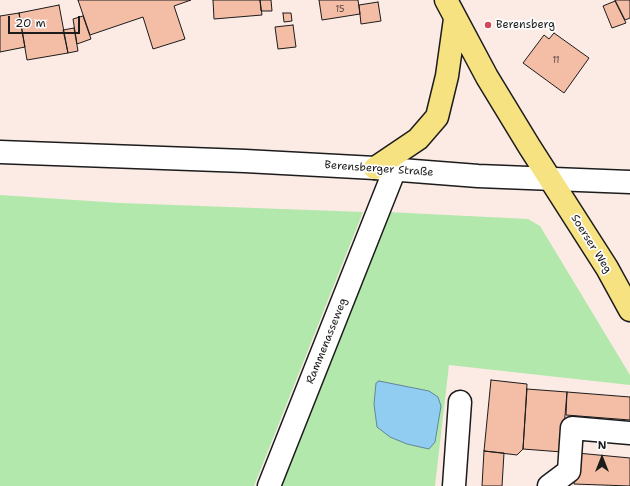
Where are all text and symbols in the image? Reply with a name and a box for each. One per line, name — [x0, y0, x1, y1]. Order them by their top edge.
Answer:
house number: 15 — [335, 5, 345, 15]
scale bar — [10, 8, 82, 34]
text: 20 m — [15, 15, 46, 31]
place label: Berensberg — [496, 18, 555, 32]
marker: Berensberg — [483, 20, 493, 30]
house number: 11 — [552, 56, 560, 66]
street label: Berensberger Straße — [324, 159, 434, 179]
street label: Soerser Weg — [568, 212, 614, 276]
street label: Rammenasseweg — [304, 296, 350, 386]
north arrow — [582, 438, 622, 478]
text: N — [598, 438, 606, 453]

